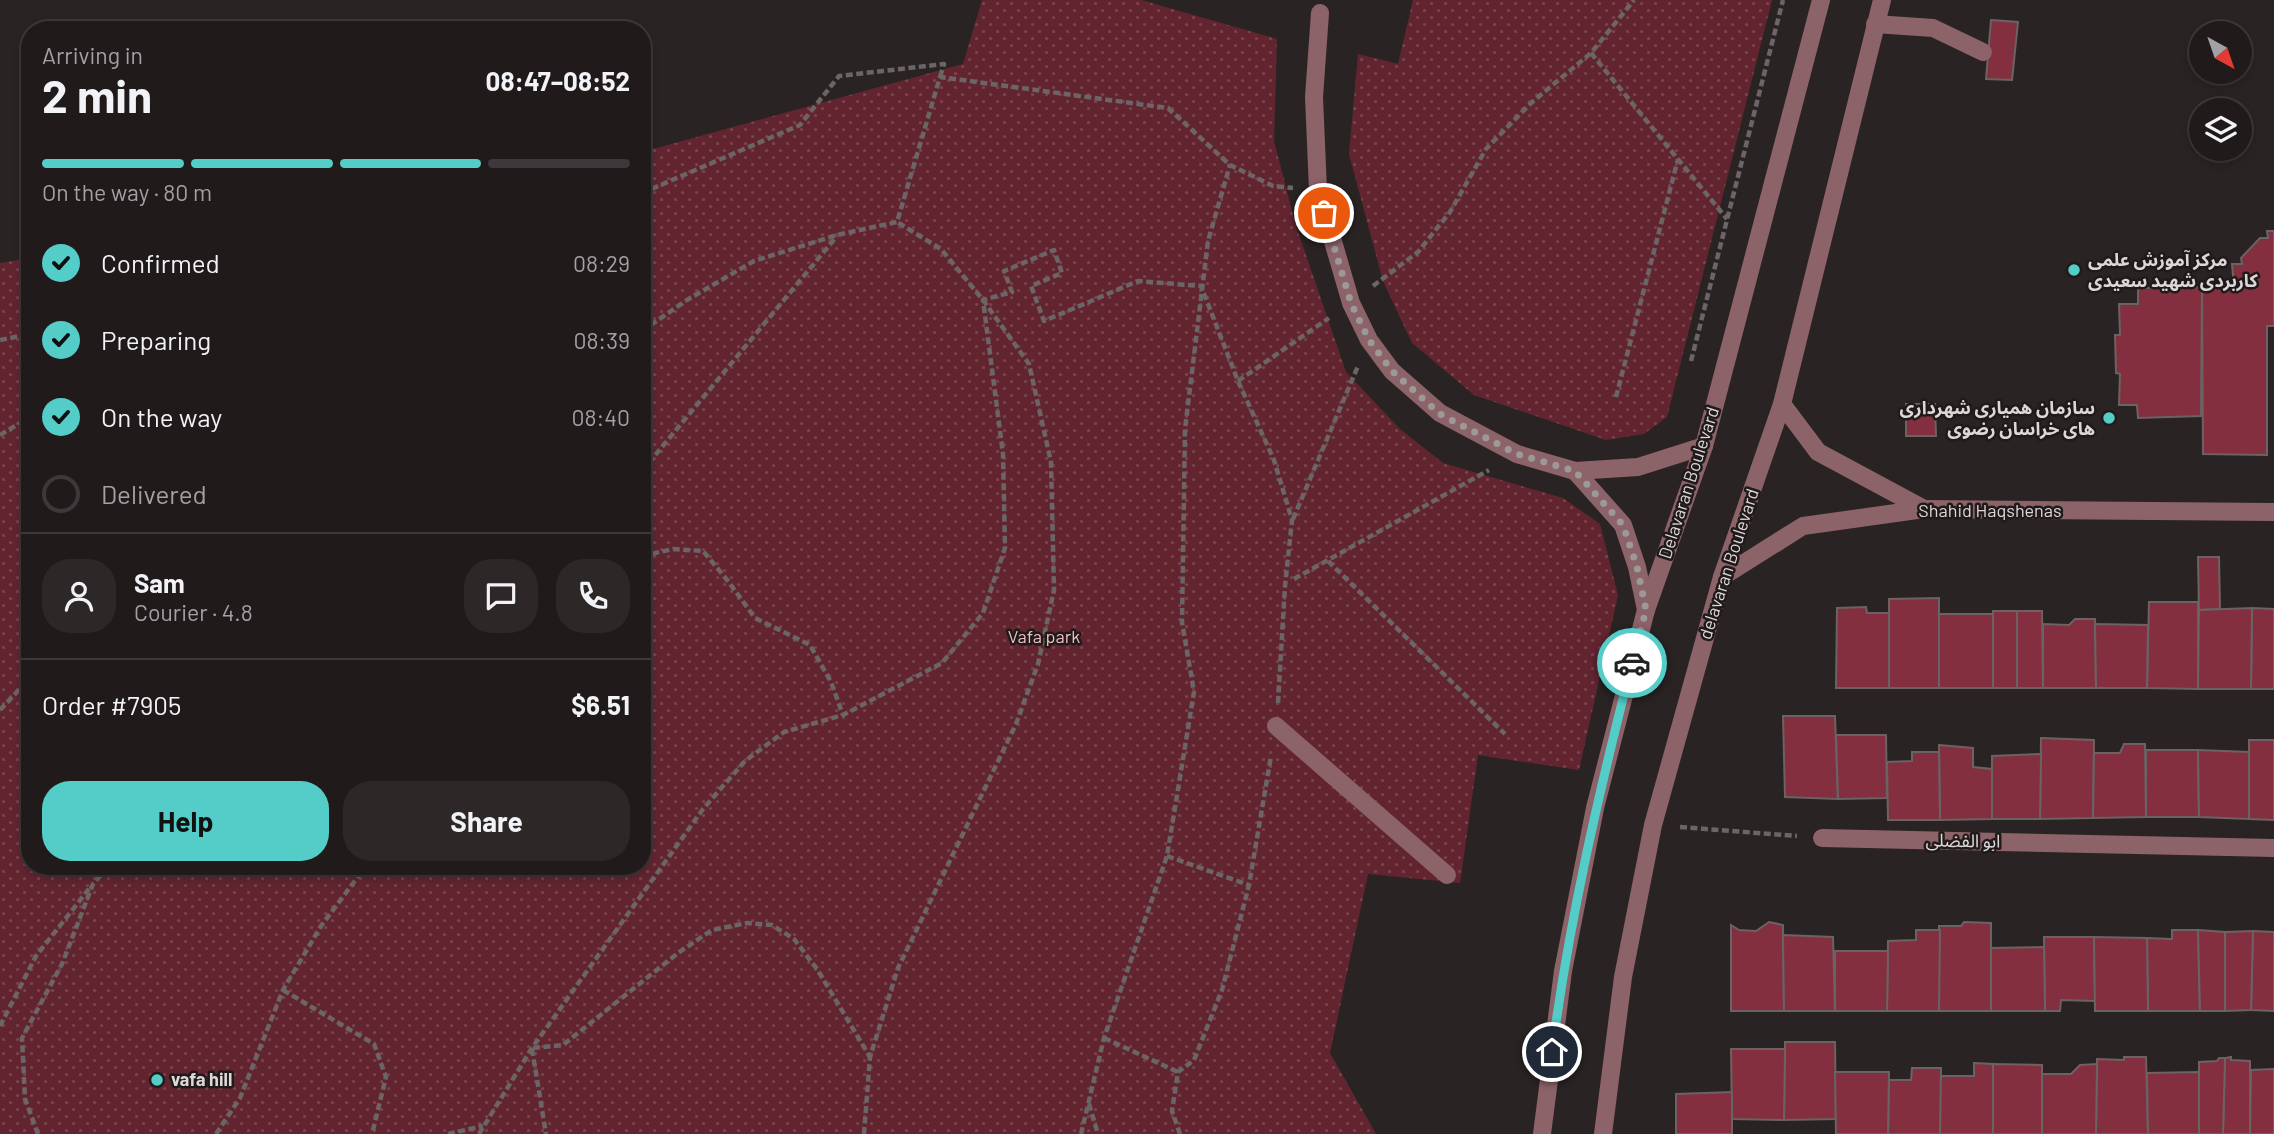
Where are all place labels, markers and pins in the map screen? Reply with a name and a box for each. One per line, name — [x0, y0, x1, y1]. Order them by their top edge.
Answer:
pin — [1294, 183, 1354, 243]
place label: مرکز آموزش علمی کاربردی شهید سعیدی — [2088, 248, 2259, 292]
marker: مرکز آموزش علمی کاربردی شهید سعیدی — [2066, 262, 2082, 278]
place label: سازمان همیاری شهرداری های خراسان رضوی — [1900, 396, 2095, 440]
marker: سازمان همیاری شهرداری های خراسان رضوی — [2101, 410, 2117, 426]
pin — [1522, 1022, 1582, 1082]
place label: vafa hill — [171, 1068, 232, 1090]
marker: vafa hill — [149, 1072, 165, 1088]

